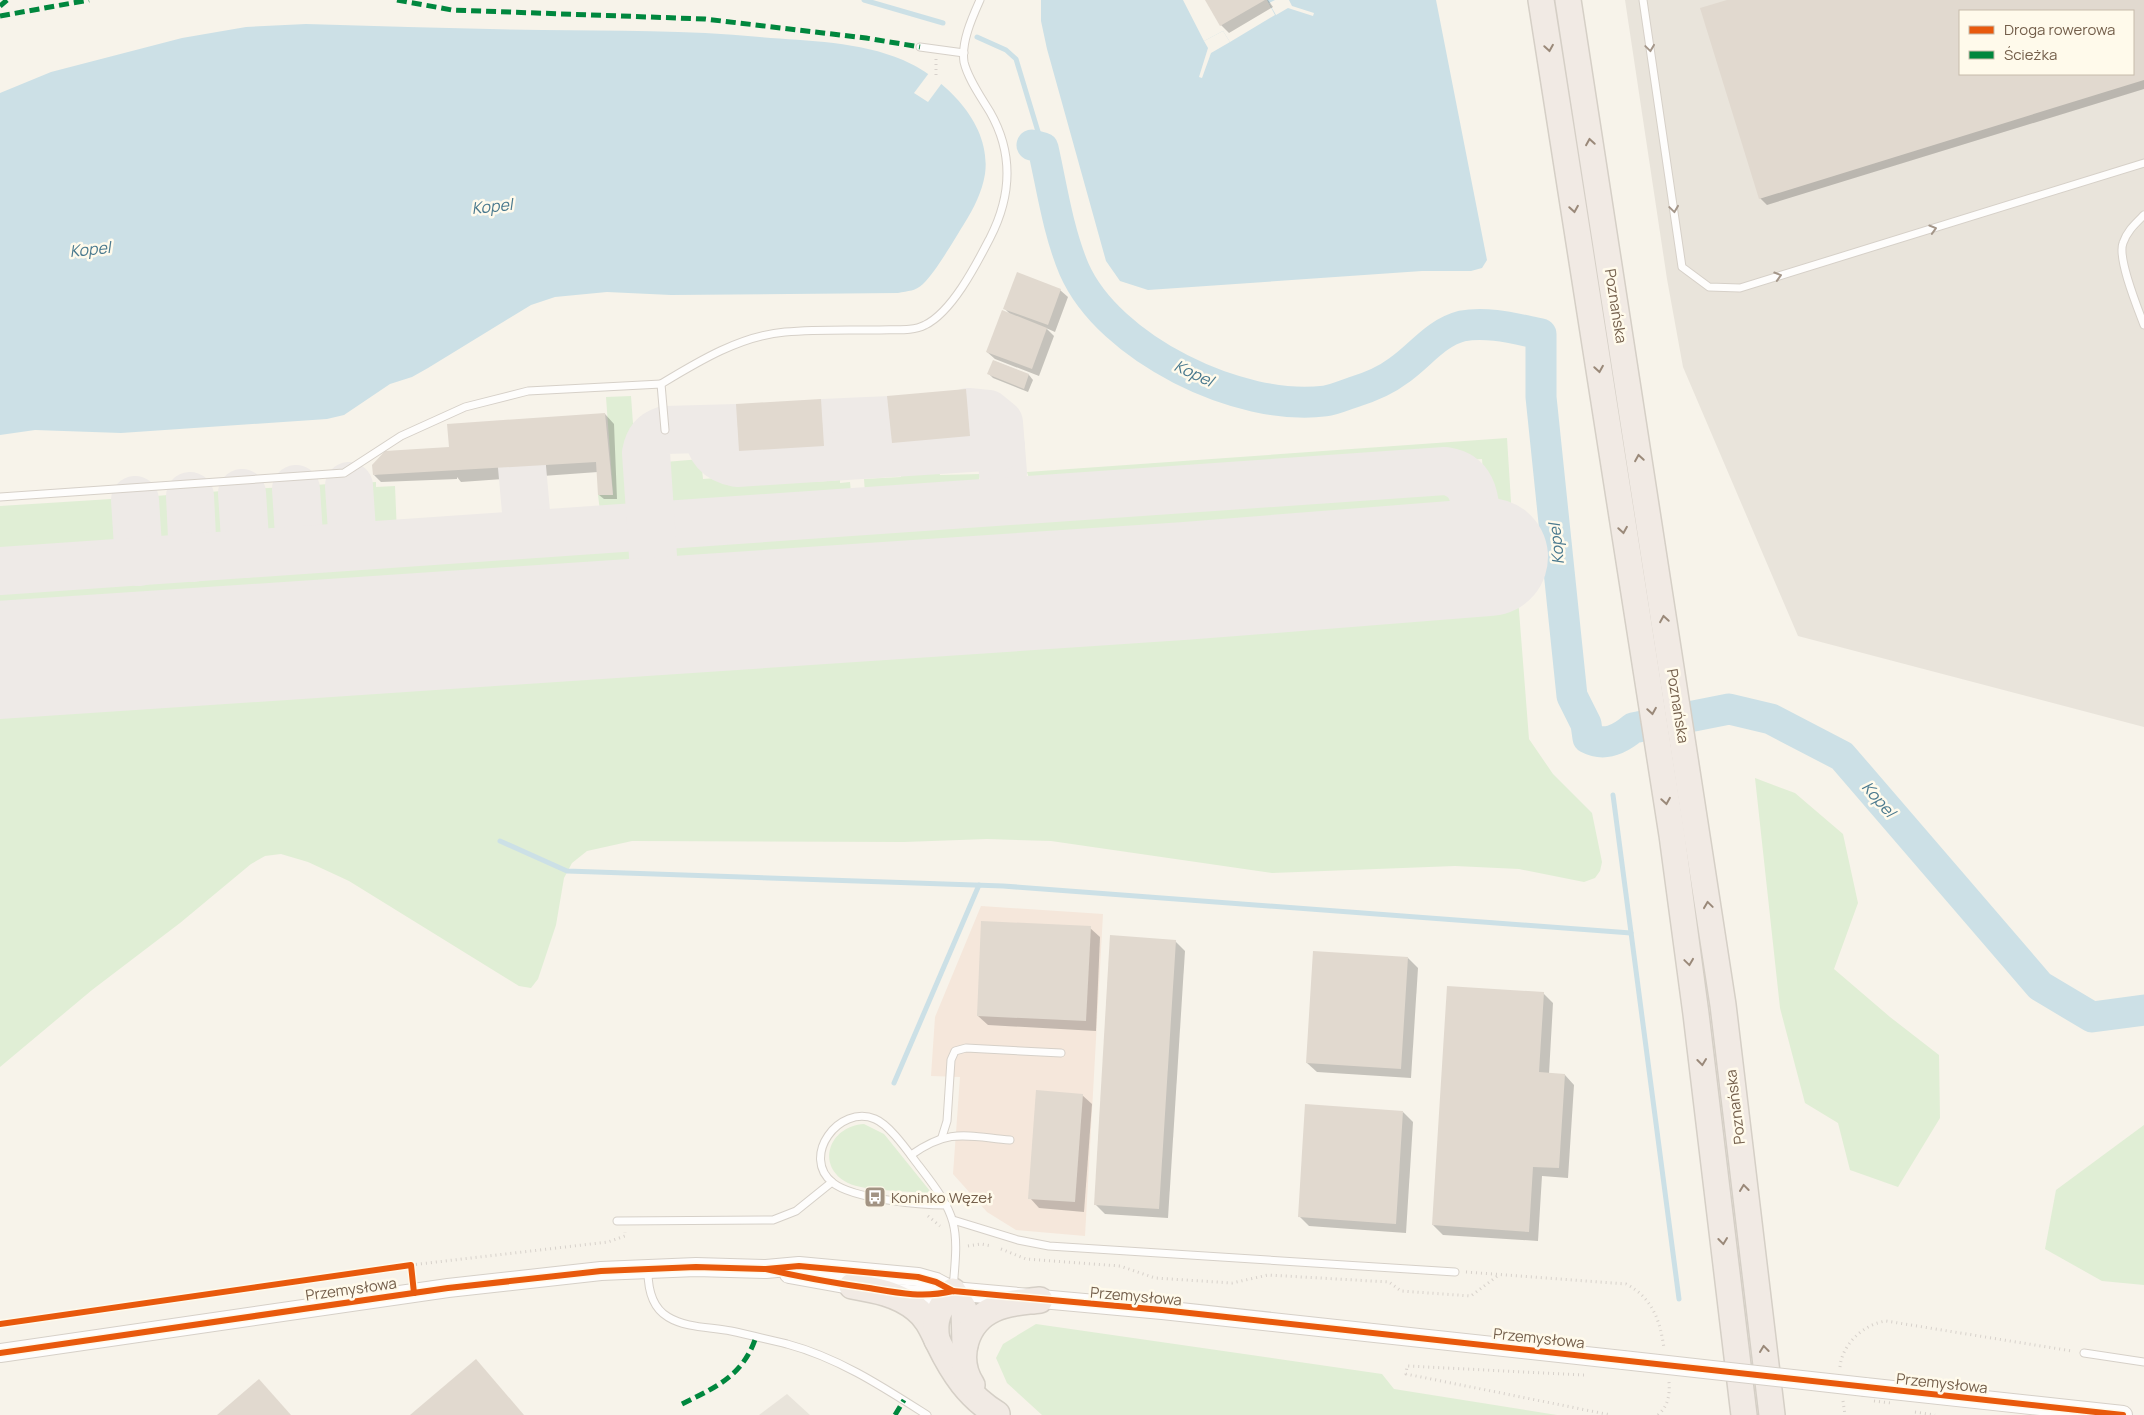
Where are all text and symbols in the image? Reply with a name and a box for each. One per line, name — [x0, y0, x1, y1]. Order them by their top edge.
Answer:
legend — [1959, 10, 2134, 75]
text: Droga rowerowa — [2004, 19, 2115, 40]
one-way arrow — [1543, 44, 1553, 53]
one-way arrow — [1645, 44, 1655, 53]
text: Ścieżka — [2004, 44, 2057, 65]
one-way arrow — [1586, 138, 1596, 147]
water label: Kopel — [471, 193, 516, 219]
one-way arrow — [1568, 205, 1579, 213]
one-way arrow — [1668, 205, 1679, 213]
one-way arrow — [1929, 224, 1937, 234]
water label: Kopel — [69, 236, 114, 262]
street label: Poznańska — [1600, 267, 1632, 345]
one-way arrow — [1773, 272, 1782, 282]
water label: Kopel — [1171, 354, 1219, 393]
one-way arrow — [1593, 365, 1603, 374]
one-way arrow — [1634, 454, 1645, 462]
water label: Kopel — [1543, 520, 1569, 565]
one-way arrow — [1618, 526, 1628, 534]
one-way arrow — [1659, 615, 1670, 623]
street label: Poznańska — [1662, 667, 1694, 745]
one-way arrow — [1646, 708, 1657, 716]
water label: Kopel — [1857, 776, 1902, 823]
one-way arrow — [1661, 796, 1671, 805]
one-way arrow — [1703, 901, 1714, 909]
one-way arrow — [1683, 958, 1694, 966]
one-way arrow — [1696, 1058, 1707, 1066]
street label: Poznańska — [1720, 1068, 1750, 1146]
one-way arrow — [1739, 1184, 1750, 1192]
bus stop icon: Koninko Węzeł — [863, 1185, 887, 1209]
place label: Koninko Węzeł — [891, 1187, 993, 1208]
one-way arrow — [1717, 1237, 1728, 1245]
street label: Przemysłowa — [304, 1272, 398, 1306]
street label: Przemysłowa — [1089, 1282, 1183, 1310]
street label: Przemysłowa — [1492, 1323, 1586, 1353]
one-way arrow — [1759, 1345, 1770, 1353]
street label: Przemysłowa — [1895, 1368, 1989, 1398]

